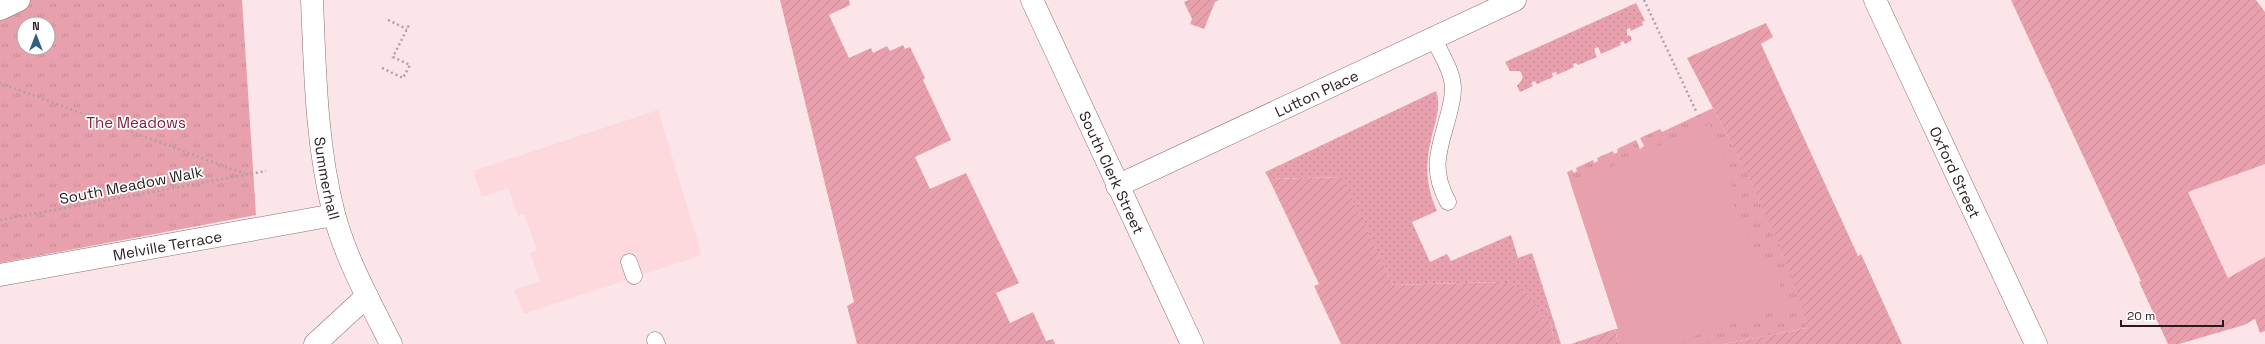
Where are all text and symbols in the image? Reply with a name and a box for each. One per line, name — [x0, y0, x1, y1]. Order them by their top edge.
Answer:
north arrow — [16, 16, 56, 56]
text: N — [32, 19, 40, 33]
street label: Lutton Place — [1271, 65, 1361, 121]
street label: South Clerk Street — [1075, 108, 1149, 237]
park label: The Meadows — [86, 113, 186, 132]
street label: Oxford Street — [1926, 123, 1985, 221]
street label: Summerhall — [311, 136, 345, 222]
street label: South Meadow Walk — [58, 162, 204, 208]
street label: Melville Terrace — [111, 226, 224, 264]
scale bar — [2121, 302, 2223, 328]
text: 20 m — [2127, 308, 2155, 324]

